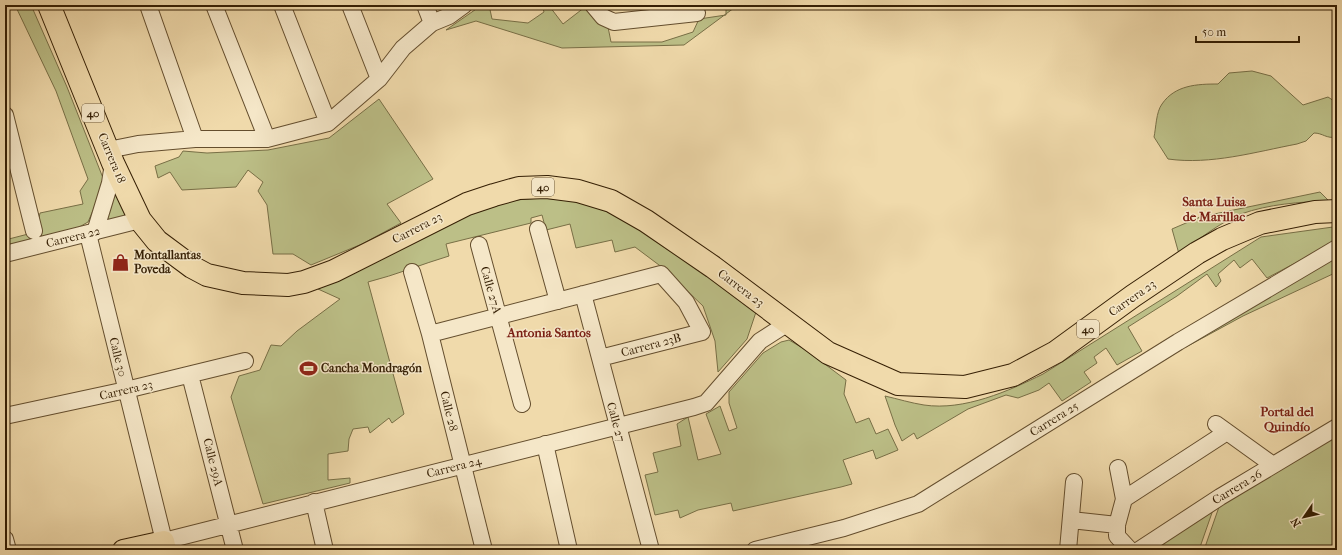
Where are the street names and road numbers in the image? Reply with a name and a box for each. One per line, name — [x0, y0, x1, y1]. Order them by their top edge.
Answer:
road number: 40 — [82, 104, 104, 122]
street label: Carrera 18 — [95, 131, 129, 185]
road number: 40 — [532, 178, 554, 196]
street label: Carrera 23 — [390, 209, 444, 247]
street label: Carrera 22 — [44, 224, 102, 250]
street label: Calle 27A — [478, 265, 504, 315]
street label: Carrera 23 — [715, 266, 767, 310]
street label: Carrera 23 — [1106, 277, 1158, 319]
road number: 40 — [1077, 320, 1099, 338]
street label: Carrera 23B — [619, 330, 683, 360]
street label: Calle 30 — [106, 336, 130, 378]
street label: Carrera 23 — [98, 377, 154, 403]
street label: Calle 28 — [437, 389, 461, 433]
street label: Carrera 25 — [1027, 399, 1081, 439]
street label: Calle 27 — [604, 401, 628, 444]
street label: Calle 29A — [200, 437, 226, 488]
street label: Carrera 24 — [425, 453, 484, 481]
street label: Carrera 26 — [1210, 466, 1265, 507]

